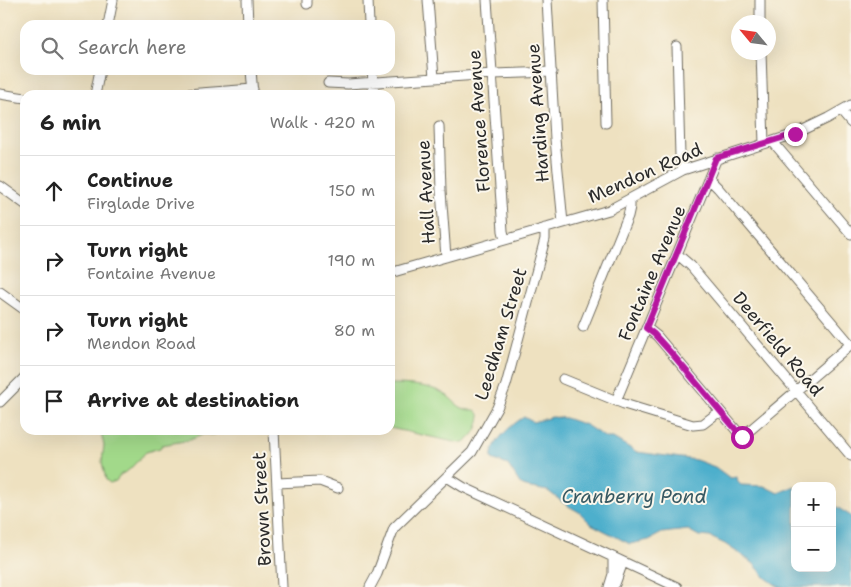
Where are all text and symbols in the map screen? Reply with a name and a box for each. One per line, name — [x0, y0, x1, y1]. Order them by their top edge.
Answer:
north arrow — [731, 15, 776, 60]
search box — [20, 20, 395, 75]
icon: search — [38, 34, 66, 62]
text: Search here — [78, 35, 187, 60]
street label: Harding Avenue — [521, 43, 555, 183]
street label: Florence Avenue — [462, 49, 496, 193]
text: 6 min — [40, 109, 101, 137]
text: Walk · 420 m — [270, 112, 375, 133]
route end — [784, 123, 807, 146]
street label: Mendon Road — [584, 137, 706, 209]
street label: Hall Avenue — [411, 139, 441, 245]
text: Continue — [87, 168, 173, 193]
icon: ahead — [40, 177, 68, 205]
text: 150 m — [328, 180, 375, 201]
text: Firglade Drive — [87, 193, 195, 214]
street label: Fontaine Avenue — [613, 201, 691, 345]
text: Turn right — [87, 238, 188, 263]
icon: right — [40, 247, 68, 275]
text: 190 m — [328, 250, 375, 271]
text: Fontaine Avenue — [87, 263, 216, 284]
street label: Leedham Street — [469, 265, 533, 403]
street label: Deerfield Road — [727, 287, 829, 401]
text: Turn right — [87, 308, 188, 333]
icon: right — [40, 317, 68, 345]
text: 80 m — [334, 320, 375, 341]
text: Mendon Road — [87, 333, 196, 354]
icon: arrive — [40, 387, 68, 415]
text: Arrive at destination — [87, 388, 299, 413]
route start — [731, 426, 754, 449]
street label: Brown Street — [247, 451, 277, 567]
map controls — [791, 482, 836, 572]
button: + — [791, 482, 836, 527]
water label: Cranberry Pond — [561, 484, 707, 509]
button: − — [791, 527, 836, 572]

